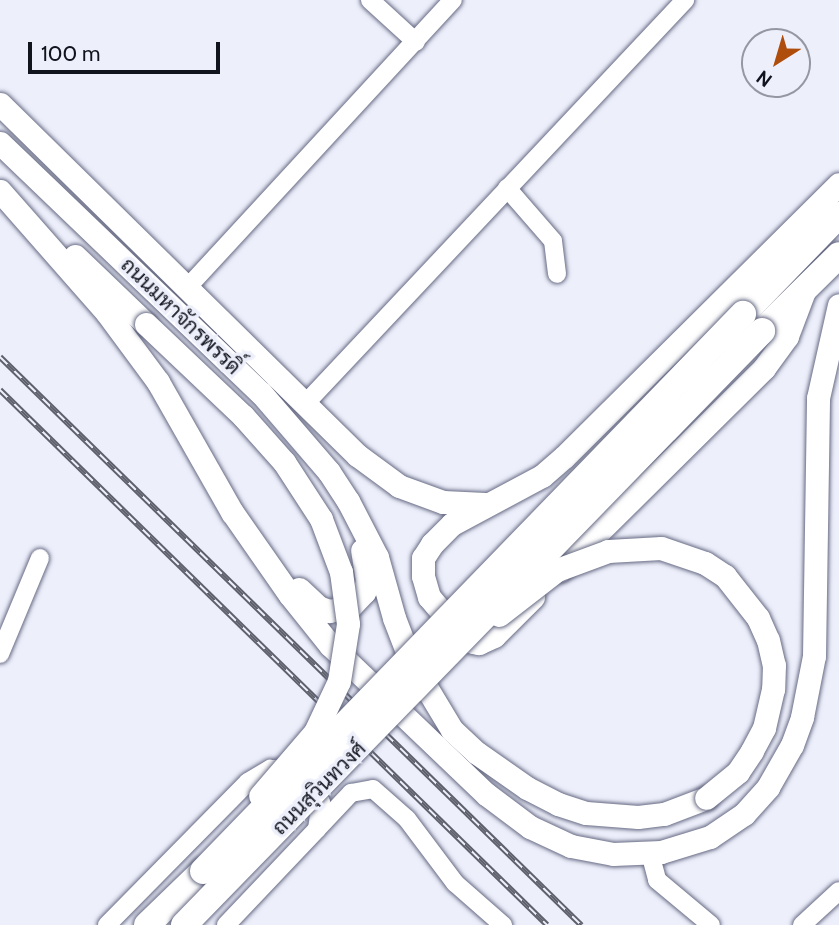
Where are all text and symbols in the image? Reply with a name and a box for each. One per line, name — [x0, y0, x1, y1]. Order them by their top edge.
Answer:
scale bar — [32, 28, 224, 72]
north arrow — [741, 28, 811, 98]
text: 100 m — [41, 41, 100, 66]
text: N — [752, 65, 777, 92]
street label: ถนนมหาจักรพรรดิ์ — [116, 252, 246, 380]
street label: ถนนสุวินทวงศ์ — [267, 736, 371, 840]

